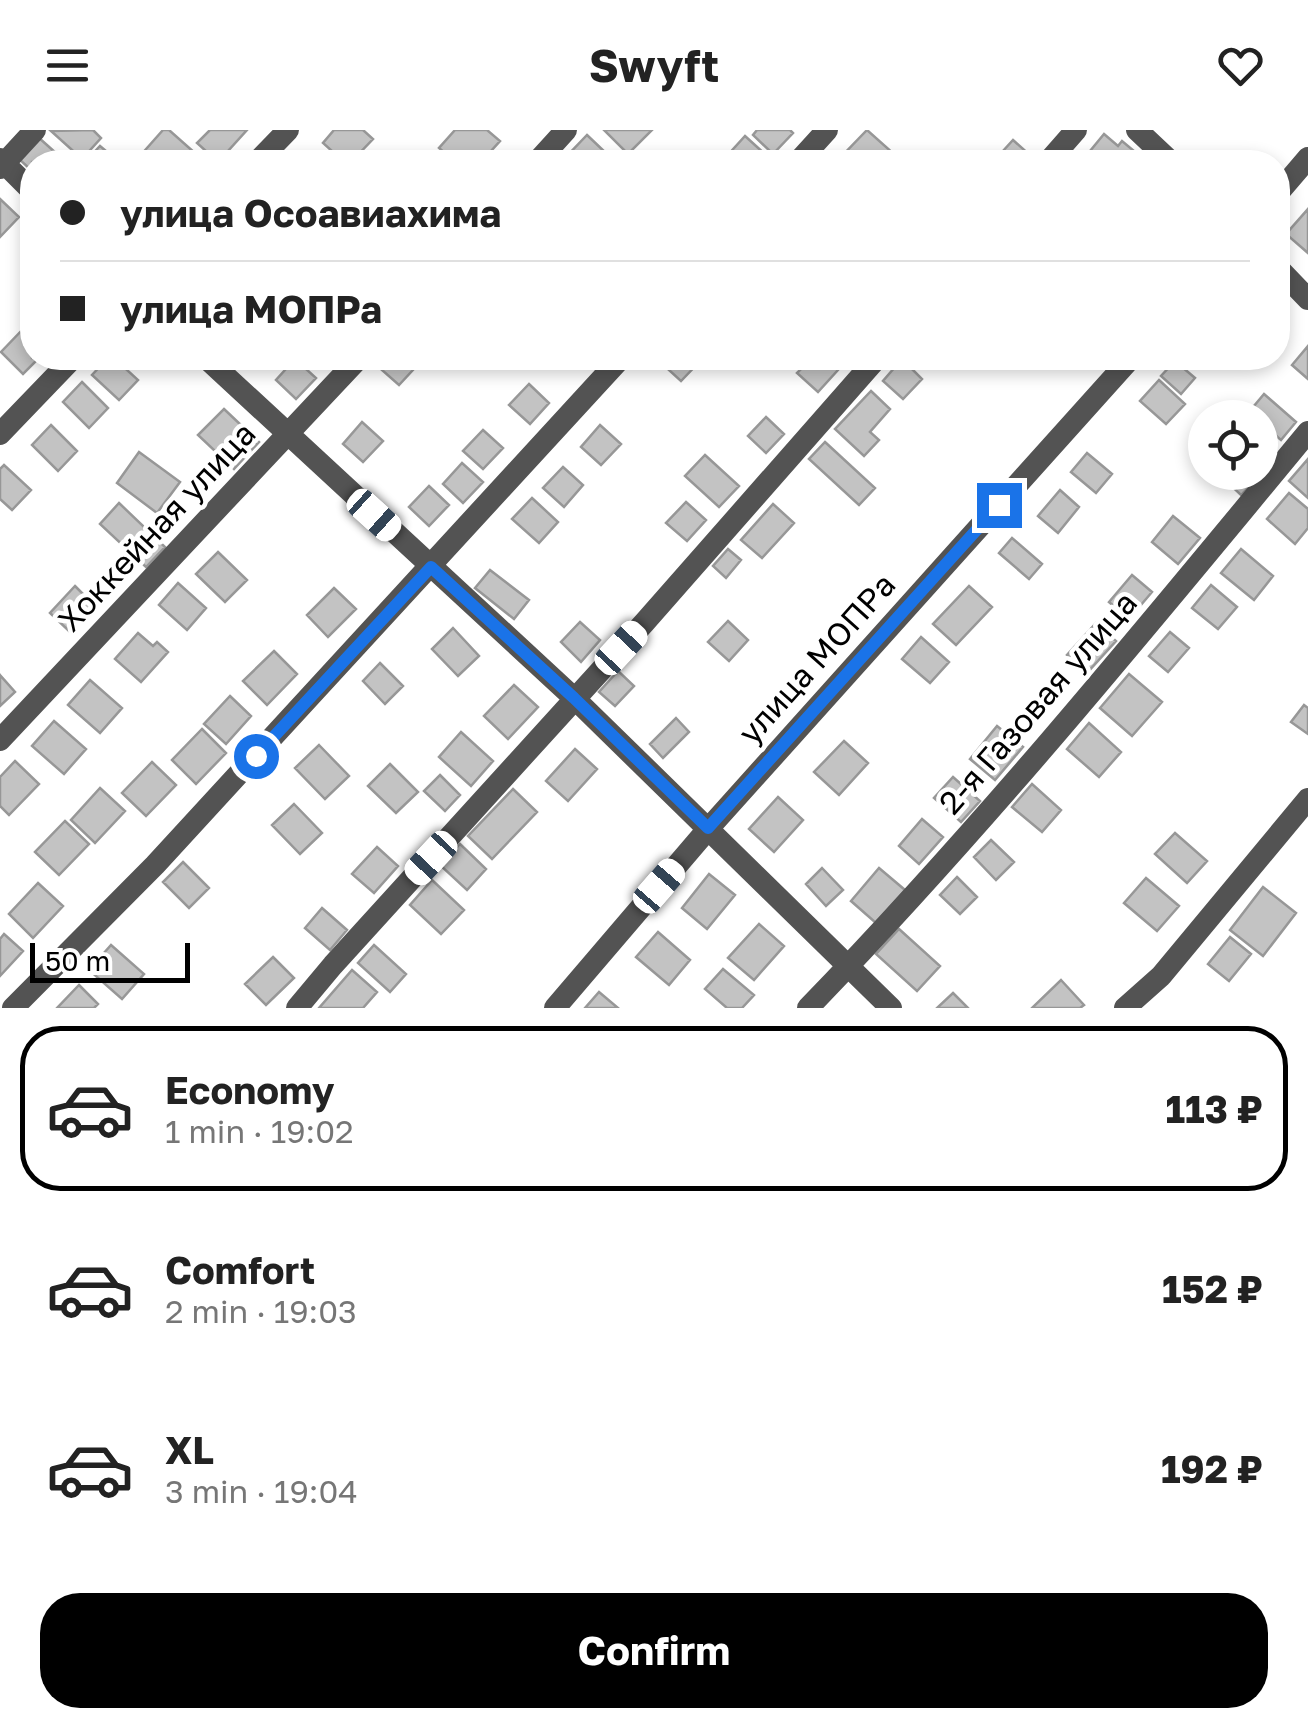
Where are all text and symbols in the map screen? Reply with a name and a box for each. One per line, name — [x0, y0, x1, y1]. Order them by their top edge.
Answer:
icon: menu — [40, 38, 95, 93]
text: Swyft — [589, 38, 719, 92]
icon: heart — [1213, 38, 1268, 93]
text: улица Осоавиахима — [120, 190, 501, 235]
text: улица МОПРа — [120, 286, 382, 331]
map controls — [1188, 400, 1278, 490]
button: locate — [1188, 400, 1278, 490]
street label: Хоккейная улица — [50, 414, 263, 639]
route end — [977, 483, 1022, 528]
car — [342, 484, 406, 546]
street label: улица МОПРа — [730, 565, 903, 751]
street label: 2-я Газовая улица — [930, 583, 1144, 821]
car — [590, 616, 652, 680]
route start — [234, 734, 279, 779]
car — [400, 826, 462, 890]
car — [628, 854, 690, 918]
scale bar — [30, 938, 190, 983]
text: 50 m — [45, 944, 110, 977]
icon: car — [45, 1064, 135, 1154]
text: Economy — [165, 1067, 334, 1112]
text: 113 ₽ — [1166, 1086, 1263, 1131]
text: 1 min · 19:02 — [165, 1112, 354, 1150]
icon: car — [45, 1244, 135, 1334]
text: Comfort — [165, 1247, 315, 1292]
text: 152 ₽ — [1162, 1266, 1263, 1311]
text: 2 min · 19:03 — [165, 1292, 357, 1330]
icon: car — [45, 1424, 135, 1514]
text: XL — [165, 1427, 214, 1472]
text: 192 ₽ — [1161, 1446, 1263, 1491]
text: 3 min · 19:04 — [165, 1472, 358, 1510]
button: Confirm — [40, 1593, 1268, 1708]

